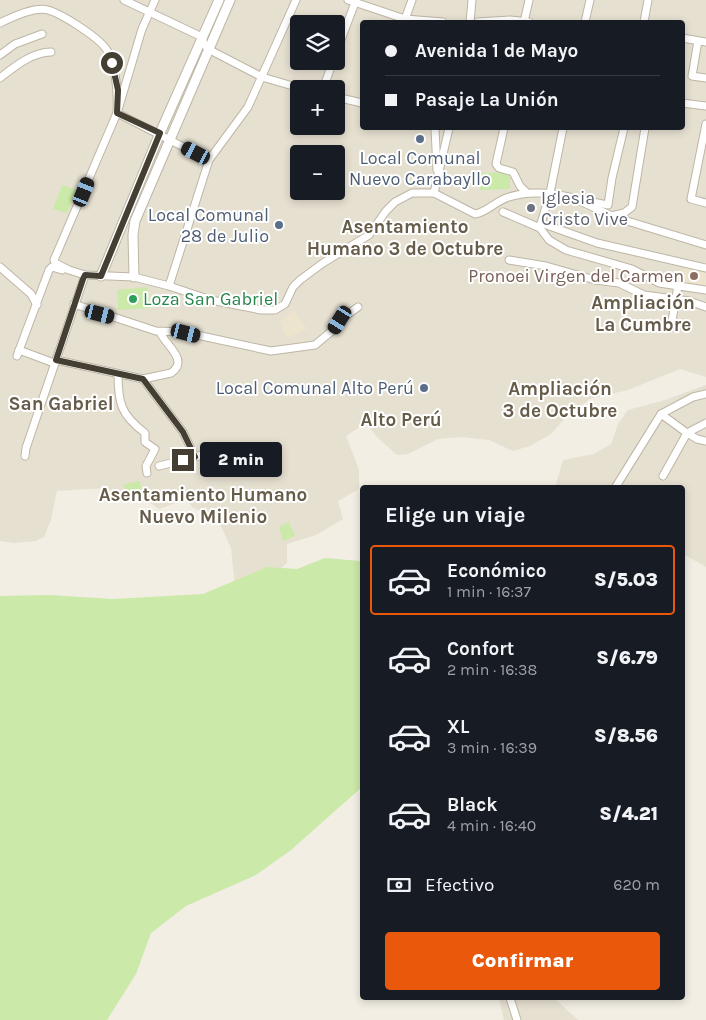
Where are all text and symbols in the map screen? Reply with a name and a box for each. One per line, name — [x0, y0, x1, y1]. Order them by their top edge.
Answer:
map controls — [290, 15, 345, 200]
button: layers — [290, 15, 345, 70]
text: Avenida 1 de Mayo — [415, 40, 578, 62]
route start — [101, 52, 123, 74]
button: + — [290, 80, 345, 135]
text: Pasaje La Unión — [415, 89, 559, 111]
marker: Local Comunal Nuevo Carabayllo — [414, 133, 426, 145]
car — [179, 140, 212, 166]
button: − — [290, 145, 345, 200]
place label: Local Comunal Nuevo Carabayllo — [349, 147, 491, 190]
car — [71, 175, 96, 209]
place label: Iglesia Cristo Vive — [541, 187, 628, 230]
marker: Iglesia Cristo Vive — [525, 202, 537, 214]
place label: Local Comunal 28 de Julio — [148, 204, 269, 247]
district label: Asentamiento Humano 3 de Octubre — [307, 216, 503, 260]
marker: Local Comunal 28 de Julio — [273, 219, 285, 231]
place label: Pronoei Virgen del Carmen — [468, 265, 684, 287]
marker: Pronoei Virgen del Carmen — [688, 270, 700, 282]
place label: Loza San Gabriel — [143, 288, 278, 310]
district label: Ampliación La Cumbre — [591, 292, 695, 336]
marker: Loza San Gabriel — [127, 293, 139, 305]
car — [83, 303, 116, 325]
car — [325, 303, 354, 337]
car — [169, 322, 202, 344]
place label: Local Comunal Alto Perú — [216, 377, 414, 399]
district label: Ampliación 3 de Octubre — [503, 378, 617, 422]
marker: Local Comunal Alto Perú — [418, 382, 430, 394]
district label: San Gabriel — [8, 393, 114, 415]
district label: Alto Perú — [360, 409, 442, 431]
callout: 2 min — [200, 442, 283, 478]
route end — [172, 449, 194, 471]
text: 2 min — [218, 450, 264, 469]
district label: Asentamiento Humano Nuevo Milenio — [99, 484, 307, 528]
text: Elige un viaje — [385, 502, 525, 528]
icon: car — [387, 558, 432, 603]
text: Económico — [447, 560, 547, 582]
text: S/5.03 — [594, 569, 658, 591]
text: 1 min · 16:37 — [447, 582, 531, 601]
icon: car — [387, 636, 432, 681]
text: Confort — [447, 638, 514, 660]
text: S/6.79 — [596, 647, 658, 669]
text: 2 min · 16:38 — [447, 660, 537, 679]
icon: car — [387, 714, 432, 759]
text: XL — [447, 716, 469, 738]
text: S/8.56 — [594, 725, 658, 747]
text: 3 min · 16:39 — [447, 738, 537, 757]
icon: car — [387, 792, 432, 837]
text: Black — [447, 794, 498, 816]
text: S/4.21 — [599, 803, 658, 825]
text: 4 min · 16:40 — [447, 816, 536, 835]
icon: cash — [385, 871, 413, 899]
text: Efectivo — [425, 874, 494, 896]
text: 620 m — [613, 875, 660, 894]
button: Confirmar — [385, 932, 660, 990]

